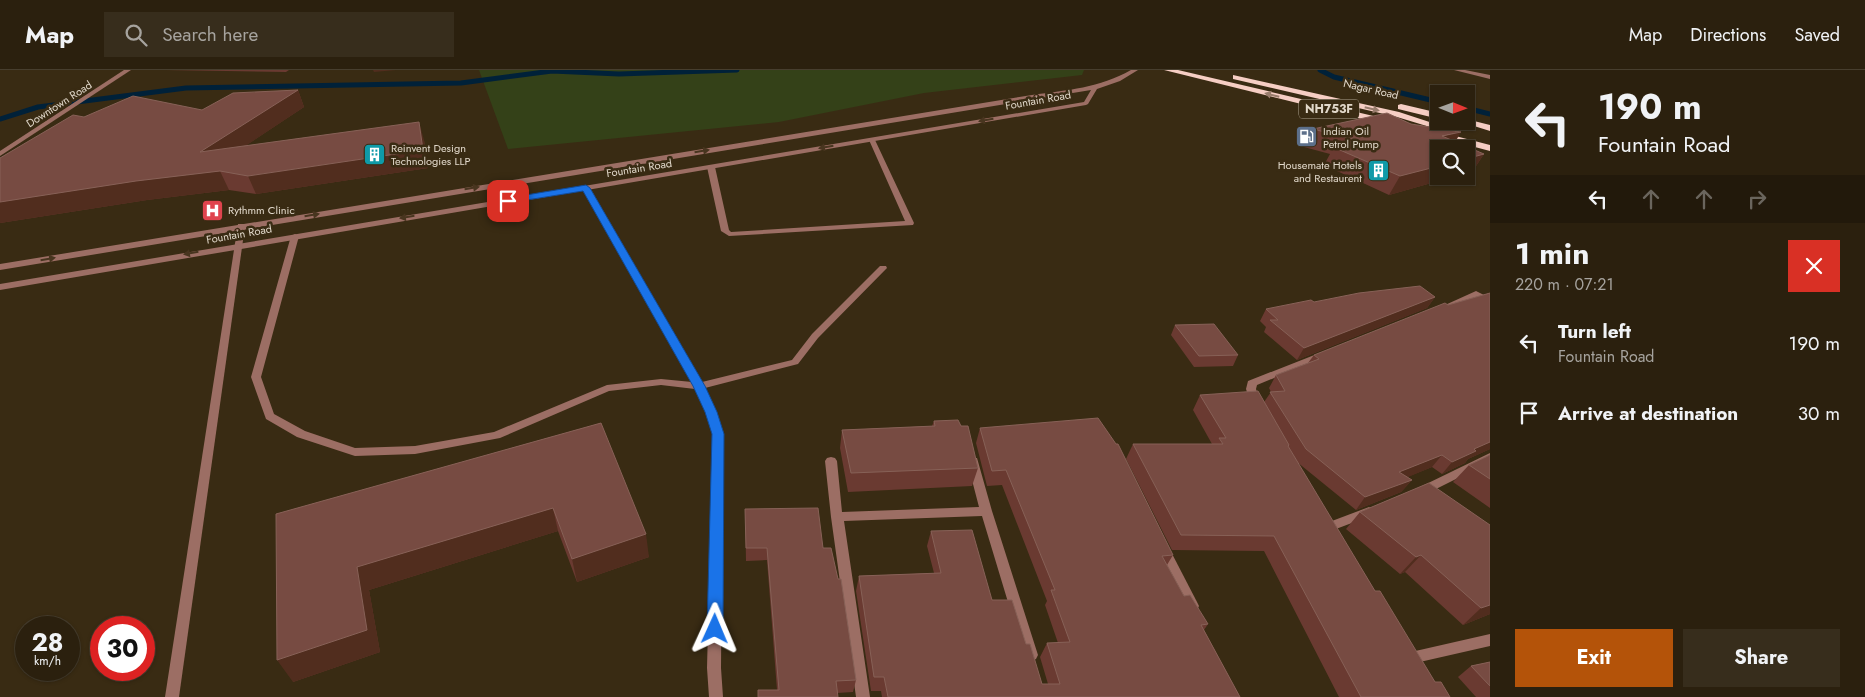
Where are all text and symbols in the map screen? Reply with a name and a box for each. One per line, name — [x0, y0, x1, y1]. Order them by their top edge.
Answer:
search box — [104, 12, 454, 57]
text: Map — [25, 17, 74, 52]
icon: search — [122, 21, 150, 49]
text: Search here — [162, 21, 258, 48]
text: Map — [1629, 22, 1662, 48]
text: Directions — [1690, 22, 1766, 48]
text: Saved — [1794, 22, 1840, 48]
street label: Nagar Road — [1342, 75, 1400, 103]
street label: Downtown Road — [23, 77, 95, 131]
text: 190 m — [1598, 82, 1702, 132]
north arrow — [1430, 85, 1475, 130]
map controls — [1430, 85, 1475, 185]
street label: Fountain Road — [1004, 86, 1072, 114]
icon: left — [1515, 90, 1580, 155]
one-way arrow — [1265, 91, 1280, 99]
road number: NH753F — [1299, 100, 1359, 118]
one-way arrow — [1364, 105, 1379, 113]
one-way arrow — [978, 116, 994, 124]
place label: Indian Oil Petrol Pump — [1323, 123, 1379, 152]
fuel station icon: Indian Oil Petrol Pump — [1295, 125, 1319, 149]
text: Fountain Road — [1598, 128, 1731, 160]
place label: Reinvent Design Technologies LLP — [391, 140, 471, 169]
button: search — [1430, 140, 1475, 185]
building icon: Reinvent Design Technologies LLP — [363, 142, 387, 166]
one-way arrow — [818, 144, 834, 152]
one-way arrow — [694, 146, 710, 154]
street label: Fountain Road — [605, 155, 673, 181]
place label: Housemate Hotels and Restaurent — [1278, 157, 1363, 186]
building icon: Housemate Hotels and Restaurent — [1366, 159, 1390, 183]
pin — [487, 180, 529, 222]
one-way arrow — [465, 184, 481, 192]
icon: left — [1584, 185, 1612, 213]
icon: ahead — [1637, 185, 1665, 213]
icon: ahead — [1690, 185, 1718, 213]
icon: right — [1743, 185, 1771, 213]
icon: arrive — [494, 187, 522, 215]
hospital icon: Rythmm Clinic — [200, 198, 224, 222]
place label: Rythmm Clinic — [228, 202, 295, 218]
one-way arrow — [304, 210, 320, 218]
one-way arrow — [398, 214, 414, 222]
street label: Fountain Road — [205, 220, 273, 248]
text: 1 min — [1515, 232, 1589, 275]
button: close — [1788, 240, 1840, 292]
one-way arrow — [182, 250, 198, 258]
one-way arrow — [40, 254, 56, 262]
text: 220 m · 07:21 — [1515, 273, 1614, 296]
text: Turn left — [1558, 318, 1631, 345]
icon: left — [1515, 329, 1543, 357]
text: 190 m — [1789, 330, 1840, 357]
text: Fountain Road — [1558, 345, 1654, 368]
icon: arrive — [1515, 399, 1543, 427]
text: Arrive at destination — [1558, 400, 1738, 427]
text: 30 m — [1798, 400, 1840, 427]
position arrow — [688, 602, 740, 654]
speed limit sign: 30 — [90, 616, 155, 681]
text: 28 — [31, 624, 64, 660]
button: Exit — [1515, 629, 1673, 687]
button: Share — [1683, 629, 1840, 687]
text: km/h — [34, 652, 61, 670]

